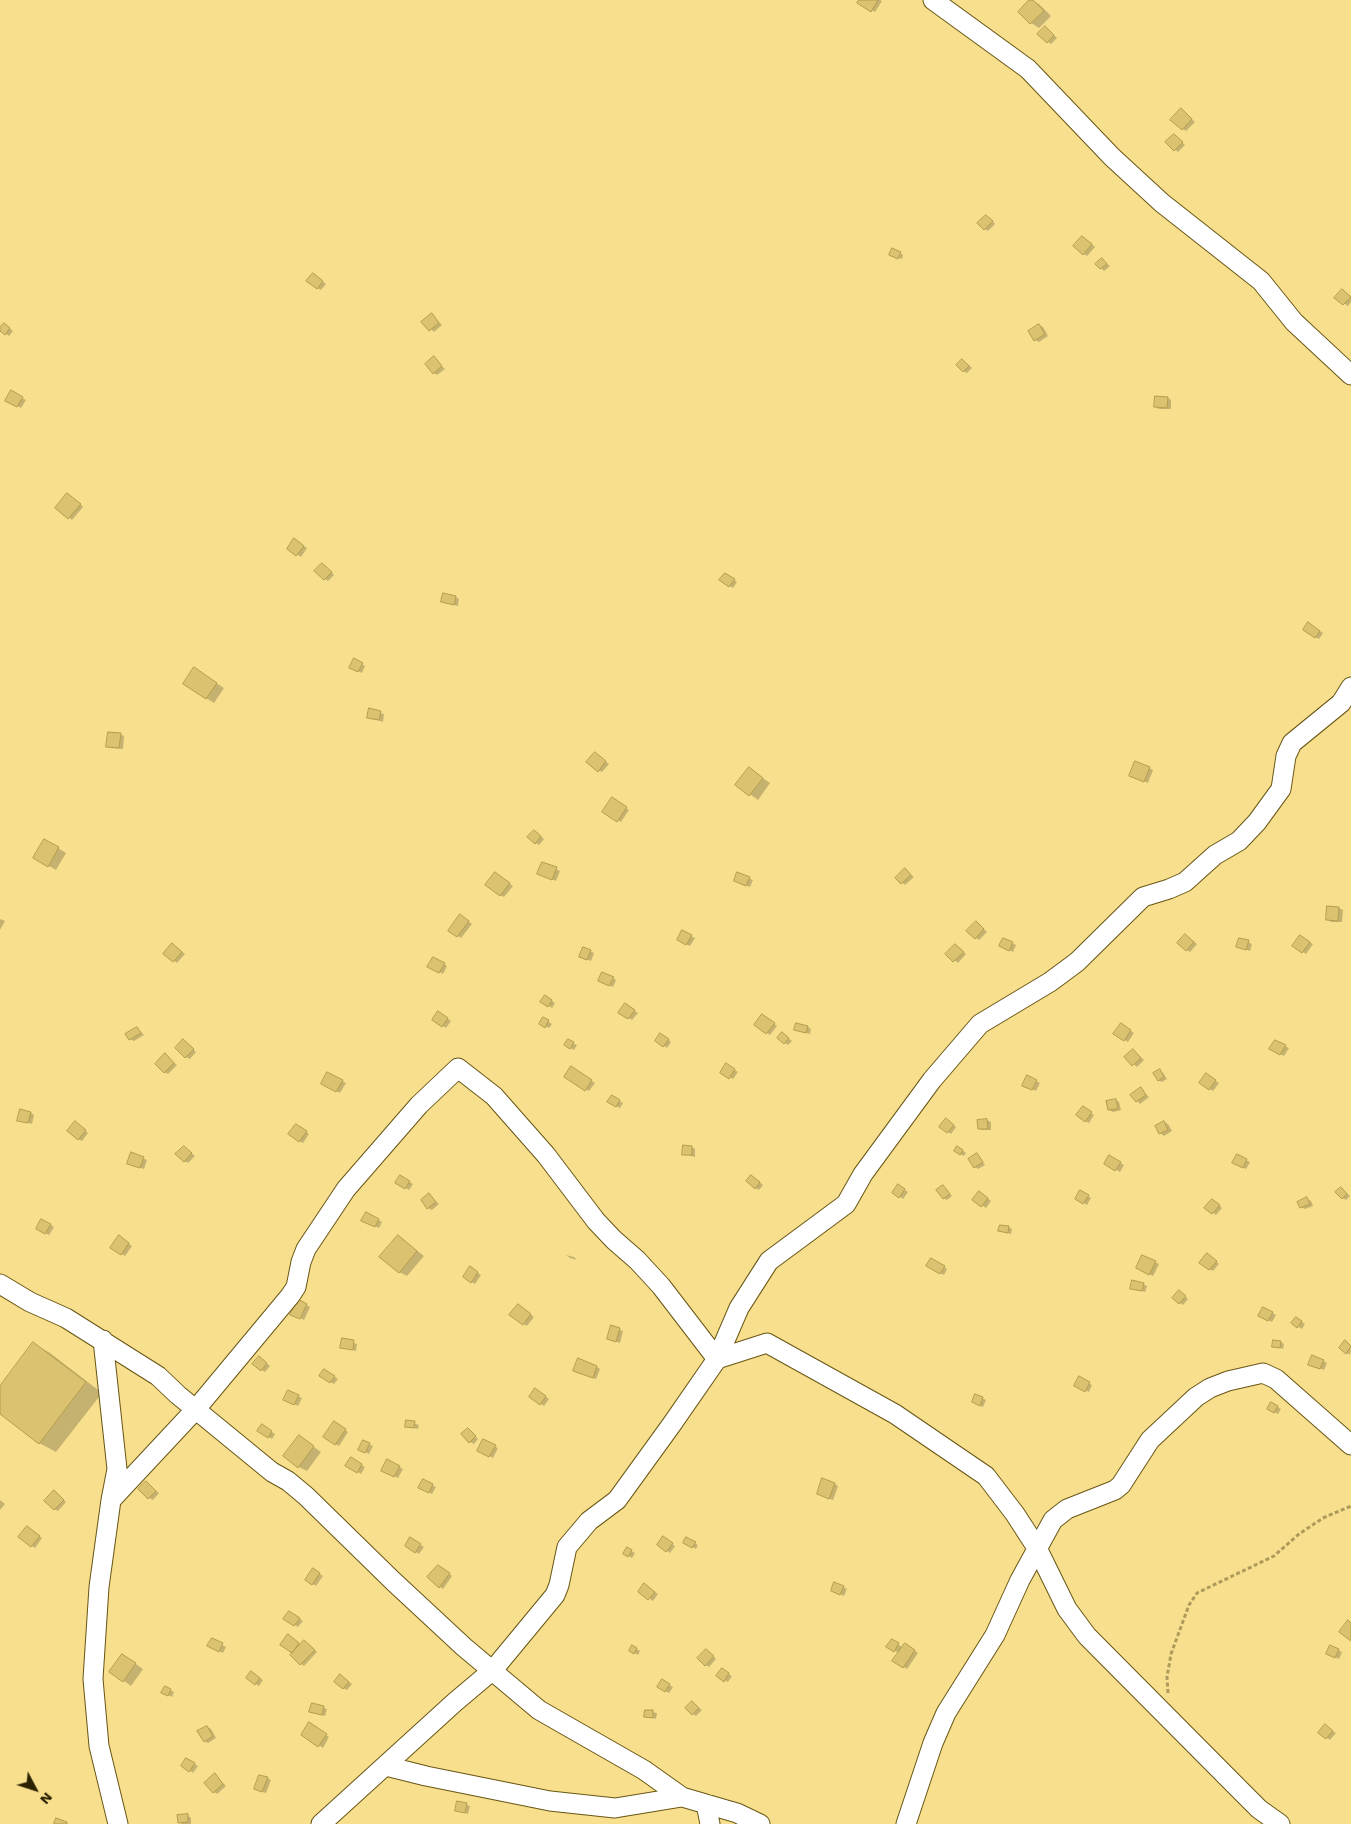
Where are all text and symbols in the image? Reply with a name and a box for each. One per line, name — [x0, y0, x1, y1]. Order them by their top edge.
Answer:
north arrow — [10, 1764, 60, 1814]
text: N — [37, 1790, 56, 1808]

